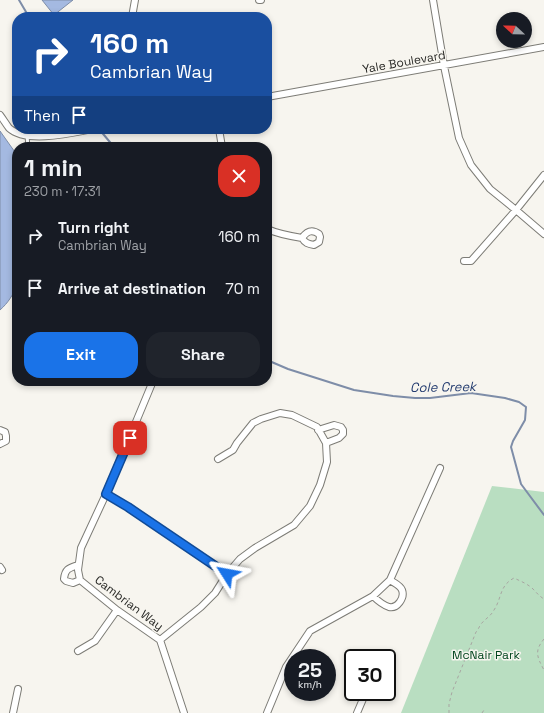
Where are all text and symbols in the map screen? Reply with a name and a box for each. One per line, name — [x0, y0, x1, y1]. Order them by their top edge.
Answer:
north arrow — [496, 12, 532, 48]
map controls — [496, 12, 532, 48]
text: 160 m — [90, 25, 169, 61]
icon: right — [24, 28, 76, 80]
street label: Yale Boulevard — [361, 47, 447, 77]
text: Cambrian Way — [90, 60, 213, 83]
icon: arrive — [68, 104, 90, 126]
text: Then — [24, 106, 60, 125]
text: 1 min — [24, 152, 83, 183]
button: close — [218, 155, 260, 197]
text: 230 m · 17:31 — [24, 183, 101, 200]
text: Turn right — [58, 218, 129, 237]
icon: right — [24, 225, 46, 247]
text: 160 m — [218, 227, 260, 246]
text: Cambrian Way — [58, 237, 147, 254]
icon: arrive — [24, 277, 46, 299]
text: Arrive at destination — [58, 279, 206, 298]
text: 70 m — [225, 279, 260, 298]
button: Exit — [24, 332, 138, 378]
button: Share — [146, 332, 260, 378]
water label: Cole Creek — [410, 378, 478, 396]
pin — [113, 421, 147, 455]
icon: arrive — [119, 427, 141, 449]
position arrow — [206, 553, 248, 595]
street label: Cambrian Way — [92, 572, 166, 634]
park label: McNair Park — [452, 647, 521, 663]
speed limit sign: 30 — [344, 649, 396, 701]
text: 25 — [298, 657, 322, 683]
text: km/h — [298, 678, 322, 691]

